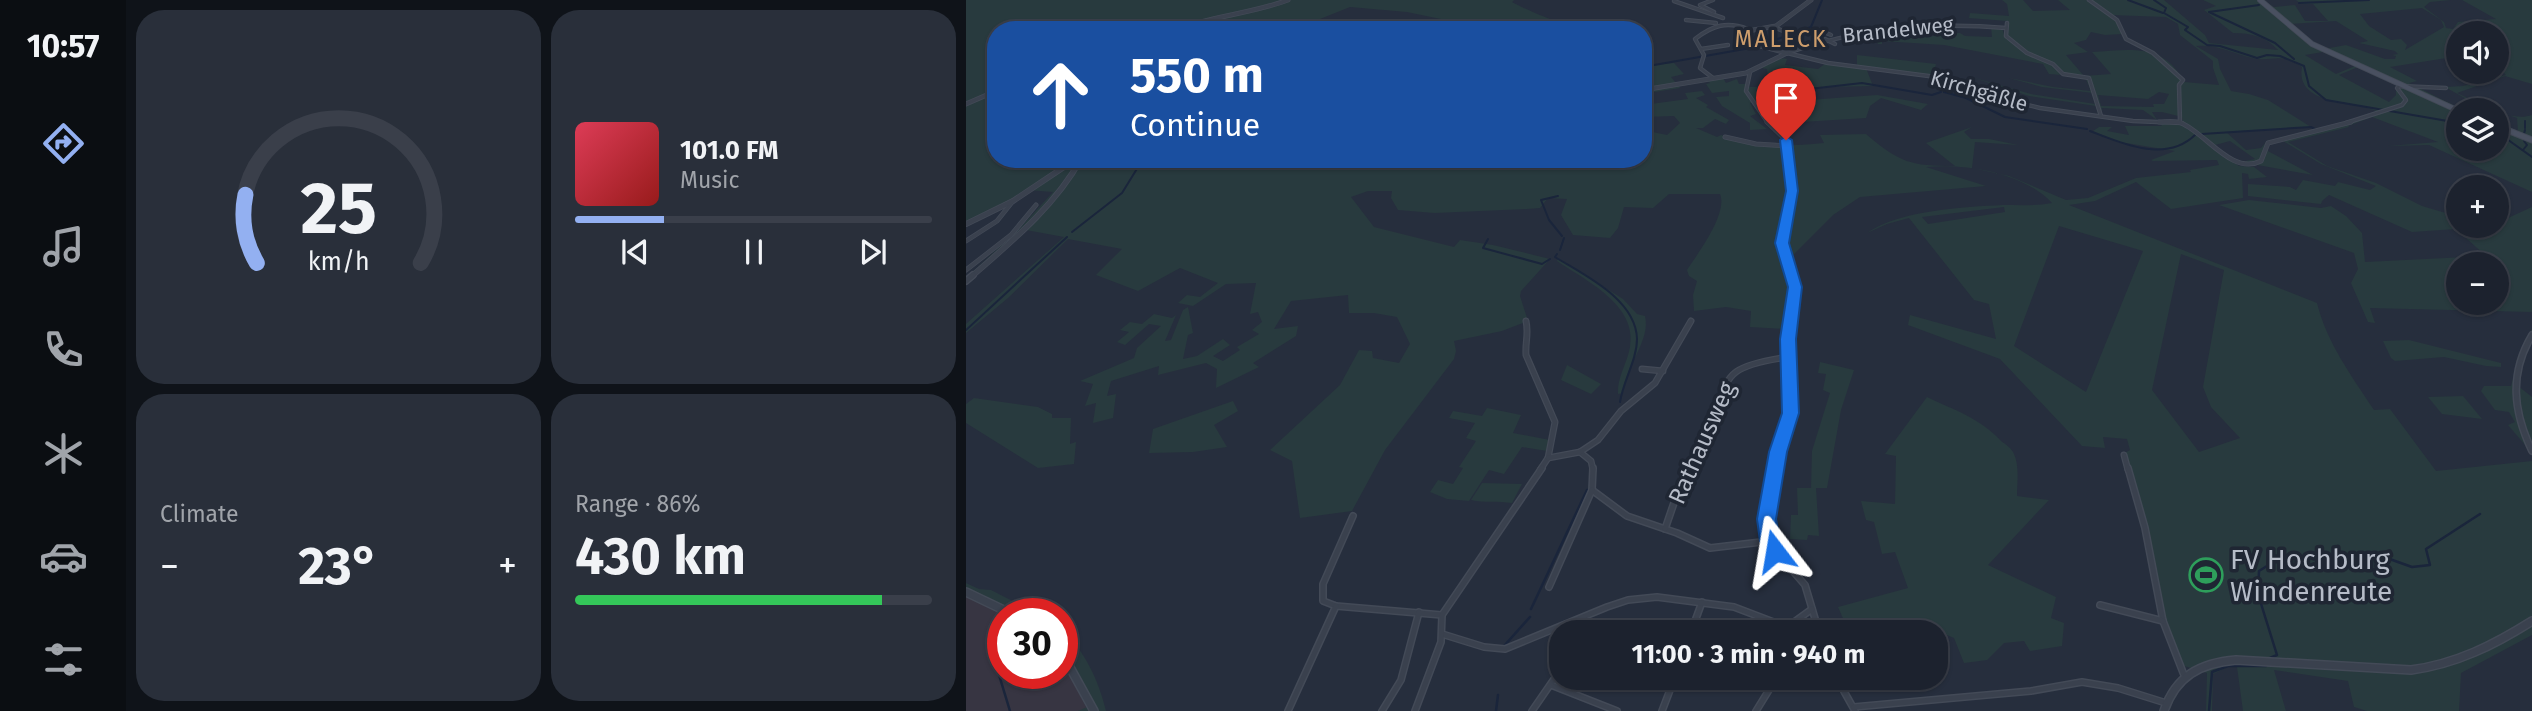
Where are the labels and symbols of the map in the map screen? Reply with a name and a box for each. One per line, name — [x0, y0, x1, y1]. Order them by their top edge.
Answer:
street label: Brandelweg — [1841, 11, 1955, 49]
district label: MALECK — [1735, 25, 1827, 53]
street label: Kirchgäßle — [1927, 65, 2031, 117]
pin — [1756, 68, 1816, 140]
street label: Rathausweg — [1663, 377, 1742, 508]
position arrow — [1738, 514, 1812, 588]
place label: FV Hochburg Windenreute — [2230, 543, 2392, 608]
sports icon: FV Hochburg Windenreute — [2187, 556, 2225, 594]
speed limit sign: 30 — [987, 598, 1078, 689]

